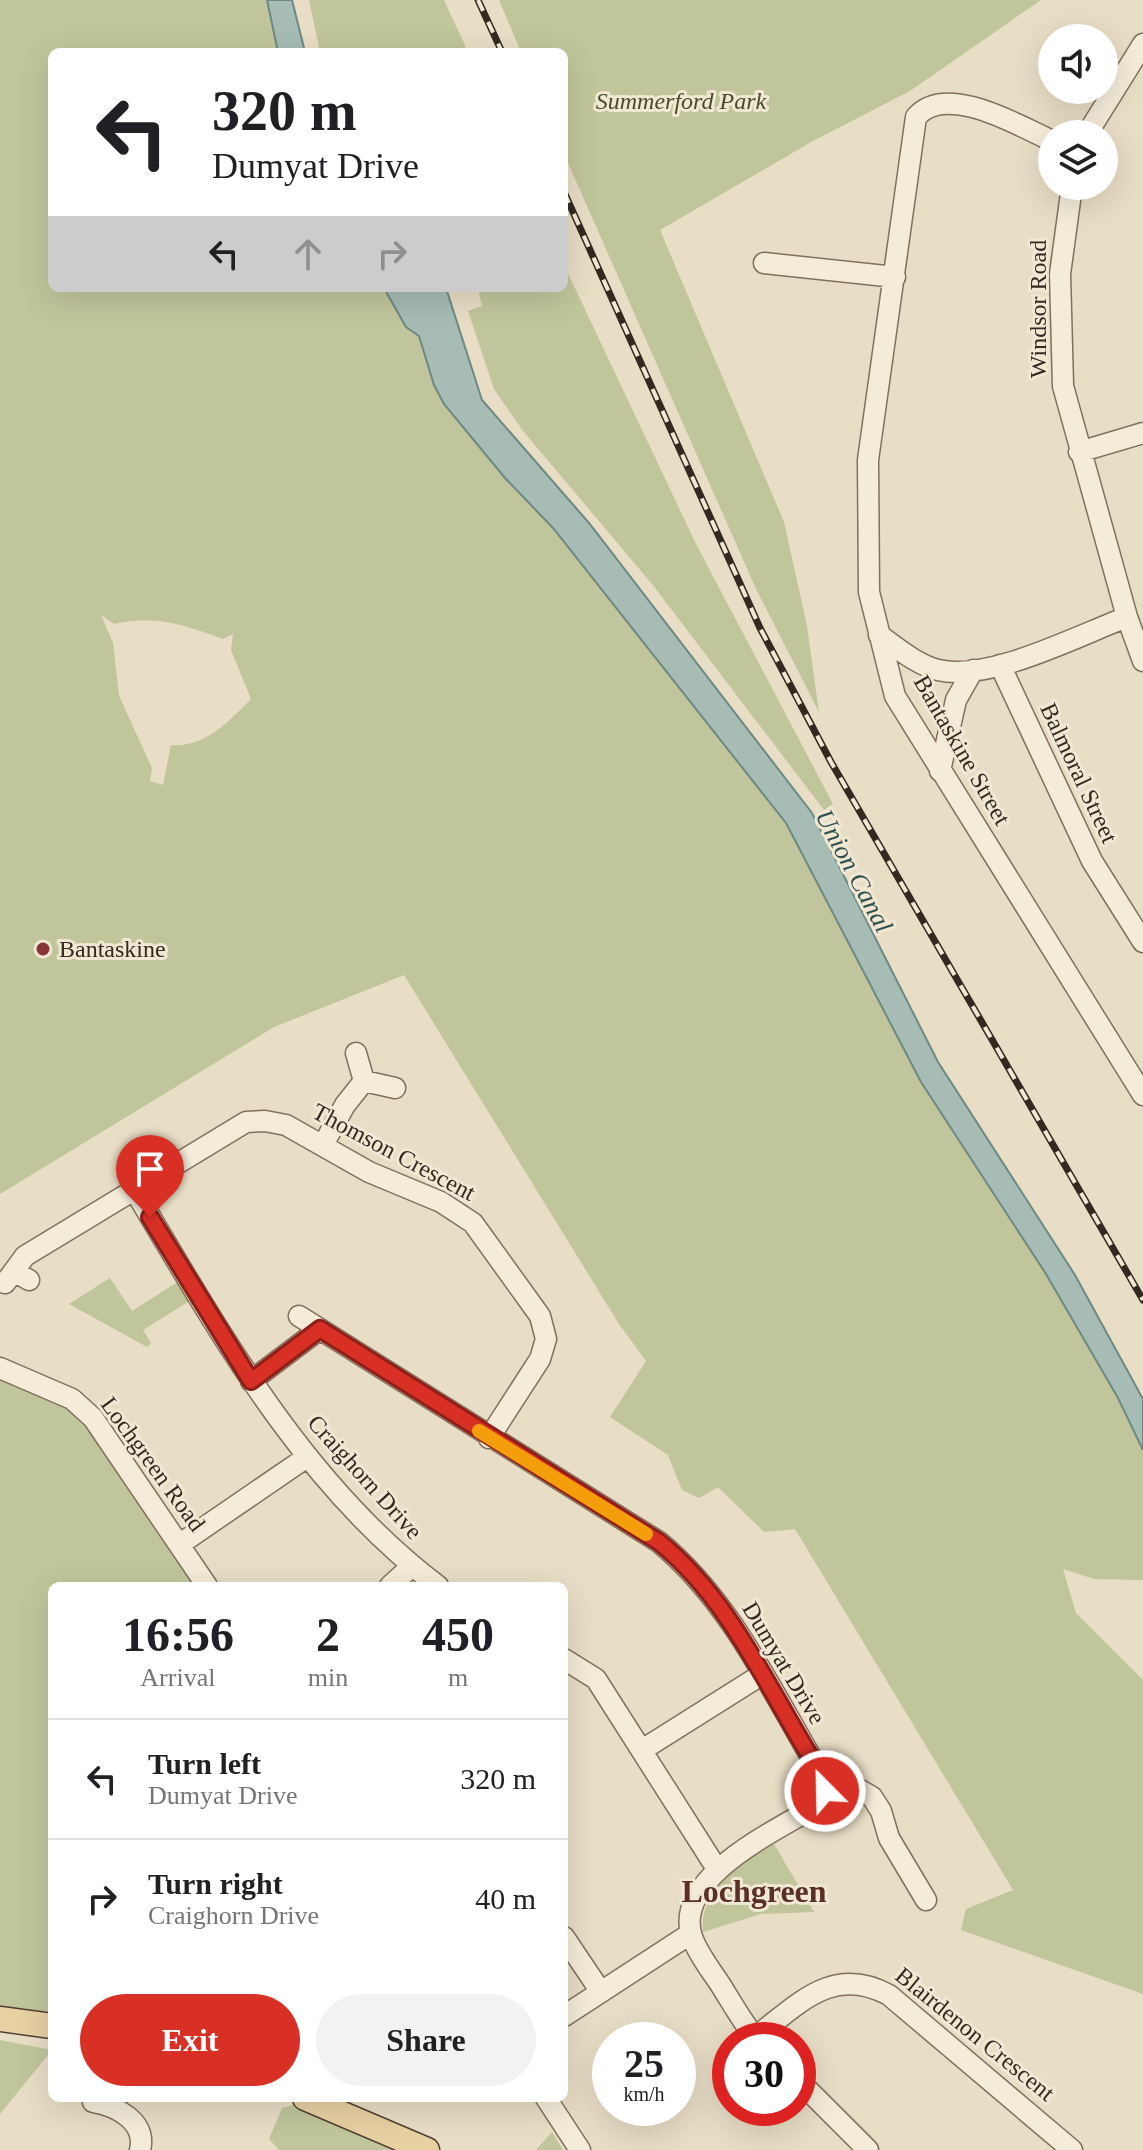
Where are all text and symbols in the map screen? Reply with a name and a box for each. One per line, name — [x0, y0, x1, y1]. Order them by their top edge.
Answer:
map controls — [1038, 24, 1118, 200]
button: sound — [1038, 24, 1118, 104]
icon: left — [80, 80, 184, 184]
text: 320 m — [212, 80, 357, 142]
park label: Summerford Park — [596, 88, 767, 114]
button: layers — [1038, 120, 1118, 200]
text: Dumyat Drive — [212, 146, 419, 186]
icon: left — [202, 232, 246, 276]
icon: ahead — [286, 232, 330, 276]
icon: right — [370, 232, 414, 276]
street label: Windsor Road — [1025, 240, 1051, 378]
street label: Bantaskine Street — [909, 670, 1016, 830]
street label: Balmoral Street — [1035, 699, 1123, 847]
water label: Union Canal — [809, 805, 899, 937]
place label: Bantaskine — [59, 936, 166, 962]
marker: Bantaskine — [34, 940, 52, 958]
street label: Thomson Crescent — [308, 1098, 480, 1206]
pin — [116, 1135, 184, 1217]
icon: arrive — [128, 1147, 172, 1191]
street label: Lochgreen Road — [96, 1392, 210, 1536]
street label: Craighorn Drive — [302, 1410, 428, 1544]
street label: Dumyat Drive — [737, 1597, 831, 1729]
text: 16:56 — [122, 1608, 234, 1661]
text: 2 — [316, 1608, 340, 1661]
text: 450 — [422, 1608, 494, 1661]
text: Arrival — [140, 1663, 215, 1692]
text: min — [308, 1663, 348, 1692]
text: m — [448, 1663, 468, 1692]
text: Turn left — [148, 1747, 261, 1780]
position arrow — [783, 1749, 867, 1833]
icon: left — [80, 1757, 124, 1801]
text: 320 m — [460, 1762, 536, 1795]
text: Dumyat Drive — [148, 1781, 297, 1810]
text: Turn right — [148, 1867, 283, 1900]
district label: Lochgreen — [681, 1873, 827, 1909]
icon: right — [80, 1877, 124, 1921]
text: 40 m — [475, 1882, 536, 1915]
text: Craighorn Drive — [148, 1901, 319, 1930]
street label: Blairdenon Crescent — [890, 1962, 1060, 2106]
button: Exit — [80, 1994, 300, 2086]
button: Share — [316, 1994, 536, 2086]
speed limit sign: 30 — [712, 2022, 816, 2126]
text: 25 — [624, 2041, 664, 2086]
text: km/h — [623, 2083, 665, 2105]

